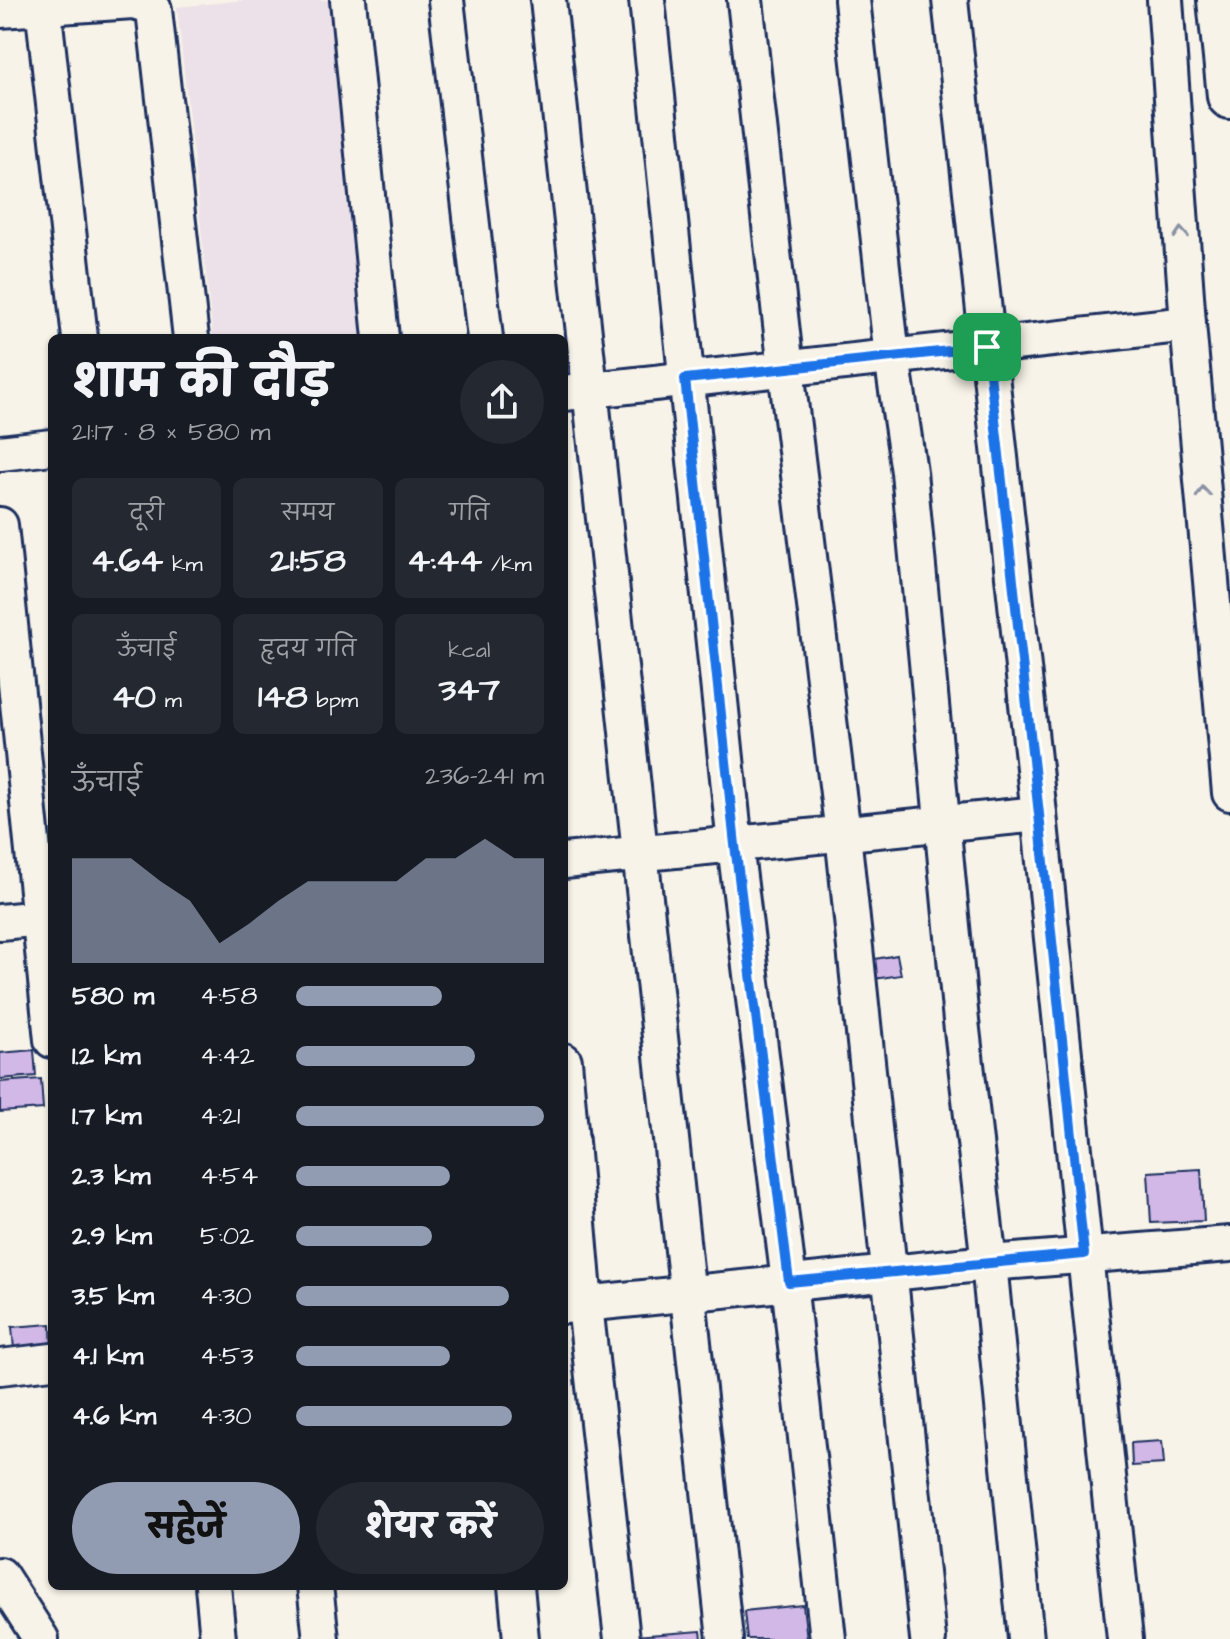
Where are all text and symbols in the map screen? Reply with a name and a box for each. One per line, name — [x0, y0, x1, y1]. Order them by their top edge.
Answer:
one-way arrow — [1173, 226, 1190, 239]
pin — [953, 313, 1021, 381]
icon: arrive — [965, 325, 1009, 369]
text: शाम की दौड़ — [72, 353, 331, 414]
button: share — [460, 360, 544, 444]
text: 21:17 · 8 × 580 m — [72, 414, 271, 450]
one-way arrow — [1195, 485, 1212, 498]
text: दूरी — [129, 498, 164, 529]
text: समय — [282, 498, 334, 529]
text: गति — [449, 498, 489, 529]
text: 4.64 — [91, 537, 163, 585]
text: 21:58 — [270, 537, 346, 585]
text: 4:44 — [407, 537, 482, 585]
text: km — [163, 549, 203, 580]
text: /km — [482, 549, 532, 580]
text: ऊँचाई — [117, 634, 176, 665]
text: हृदय गति — [260, 634, 356, 665]
text: kcal — [448, 635, 490, 666]
text: 347 — [439, 666, 500, 714]
text: 40 — [111, 673, 156, 721]
text: 148 — [258, 673, 308, 721]
text: m — [156, 685, 182, 716]
text: bpm — [308, 685, 358, 716]
text: 236–241 m — [425, 758, 544, 794]
text: ऊँचाई — [72, 765, 142, 801]
text: 580 m — [72, 978, 154, 1014]
text: 4:58 — [200, 978, 257, 1014]
text: 1.2 km — [72, 1038, 140, 1074]
text: 4:42 — [200, 1038, 255, 1074]
text: 1.7 km — [72, 1098, 142, 1134]
text: 4:21 — [200, 1098, 240, 1134]
text: 2.3 km — [72, 1158, 150, 1194]
text: 4:54 — [200, 1158, 258, 1194]
text: 2.9 km — [72, 1218, 152, 1254]
text: 5:02 — [200, 1218, 254, 1254]
text: 3.5 km — [72, 1278, 154, 1314]
text: 4:30 — [200, 1278, 252, 1314]
text: 4.1 km — [72, 1338, 143, 1374]
text: 4:53 — [200, 1338, 254, 1374]
text: 4.6 km — [72, 1398, 156, 1434]
text: 4:30 — [200, 1398, 252, 1434]
button: सहेजें — [72, 1482, 300, 1574]
button: शेयर करें — [316, 1482, 544, 1574]

